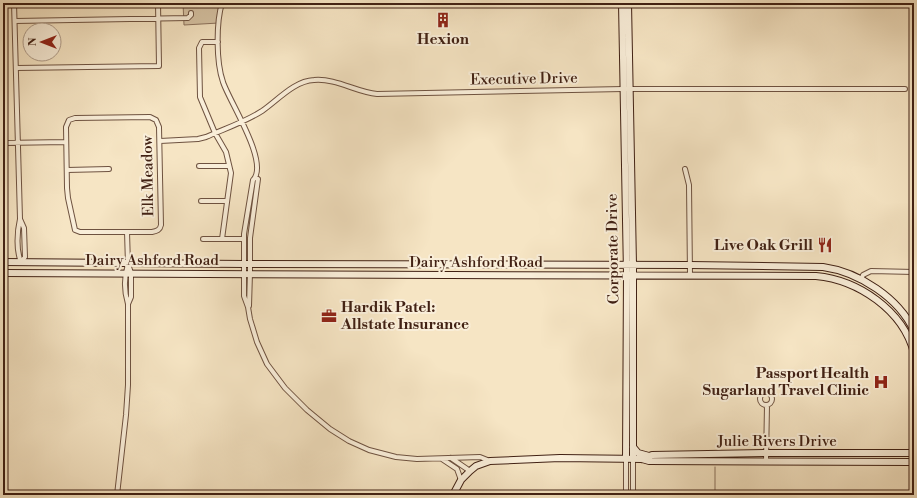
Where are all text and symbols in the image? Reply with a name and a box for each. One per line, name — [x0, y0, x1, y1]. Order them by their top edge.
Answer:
building icon: Hexion — [434, 11, 452, 29]
north arrow — [22, 22, 62, 62]
place label: Hexion — [417, 30, 470, 49]
text: N — [26, 37, 40, 46]
street label: Executive Drive — [470, 69, 578, 89]
street label: Elk Meadow — [138, 135, 158, 217]
street label: Corporate Drive — [603, 193, 623, 305]
place label: Live Oak Grill — [714, 236, 813, 255]
restaurant icon: Live Oak Grill — [816, 236, 834, 254]
street label: Dairy Ashford Road — [85, 251, 219, 270]
street label: Dairy Ashford Road — [409, 253, 543, 272]
place label: Hardik Patel: Allstate Insurance — [340, 298, 469, 334]
office icon: Hardik Patel: Allstate Insurance — [320, 307, 338, 325]
place label: Passport Health Sugarland Travel Clinic — [703, 364, 870, 400]
hospital icon: Passport Health Sugarland Travel Clinic — [872, 373, 890, 391]
street label: Julie Rivers Drive — [716, 432, 837, 451]

